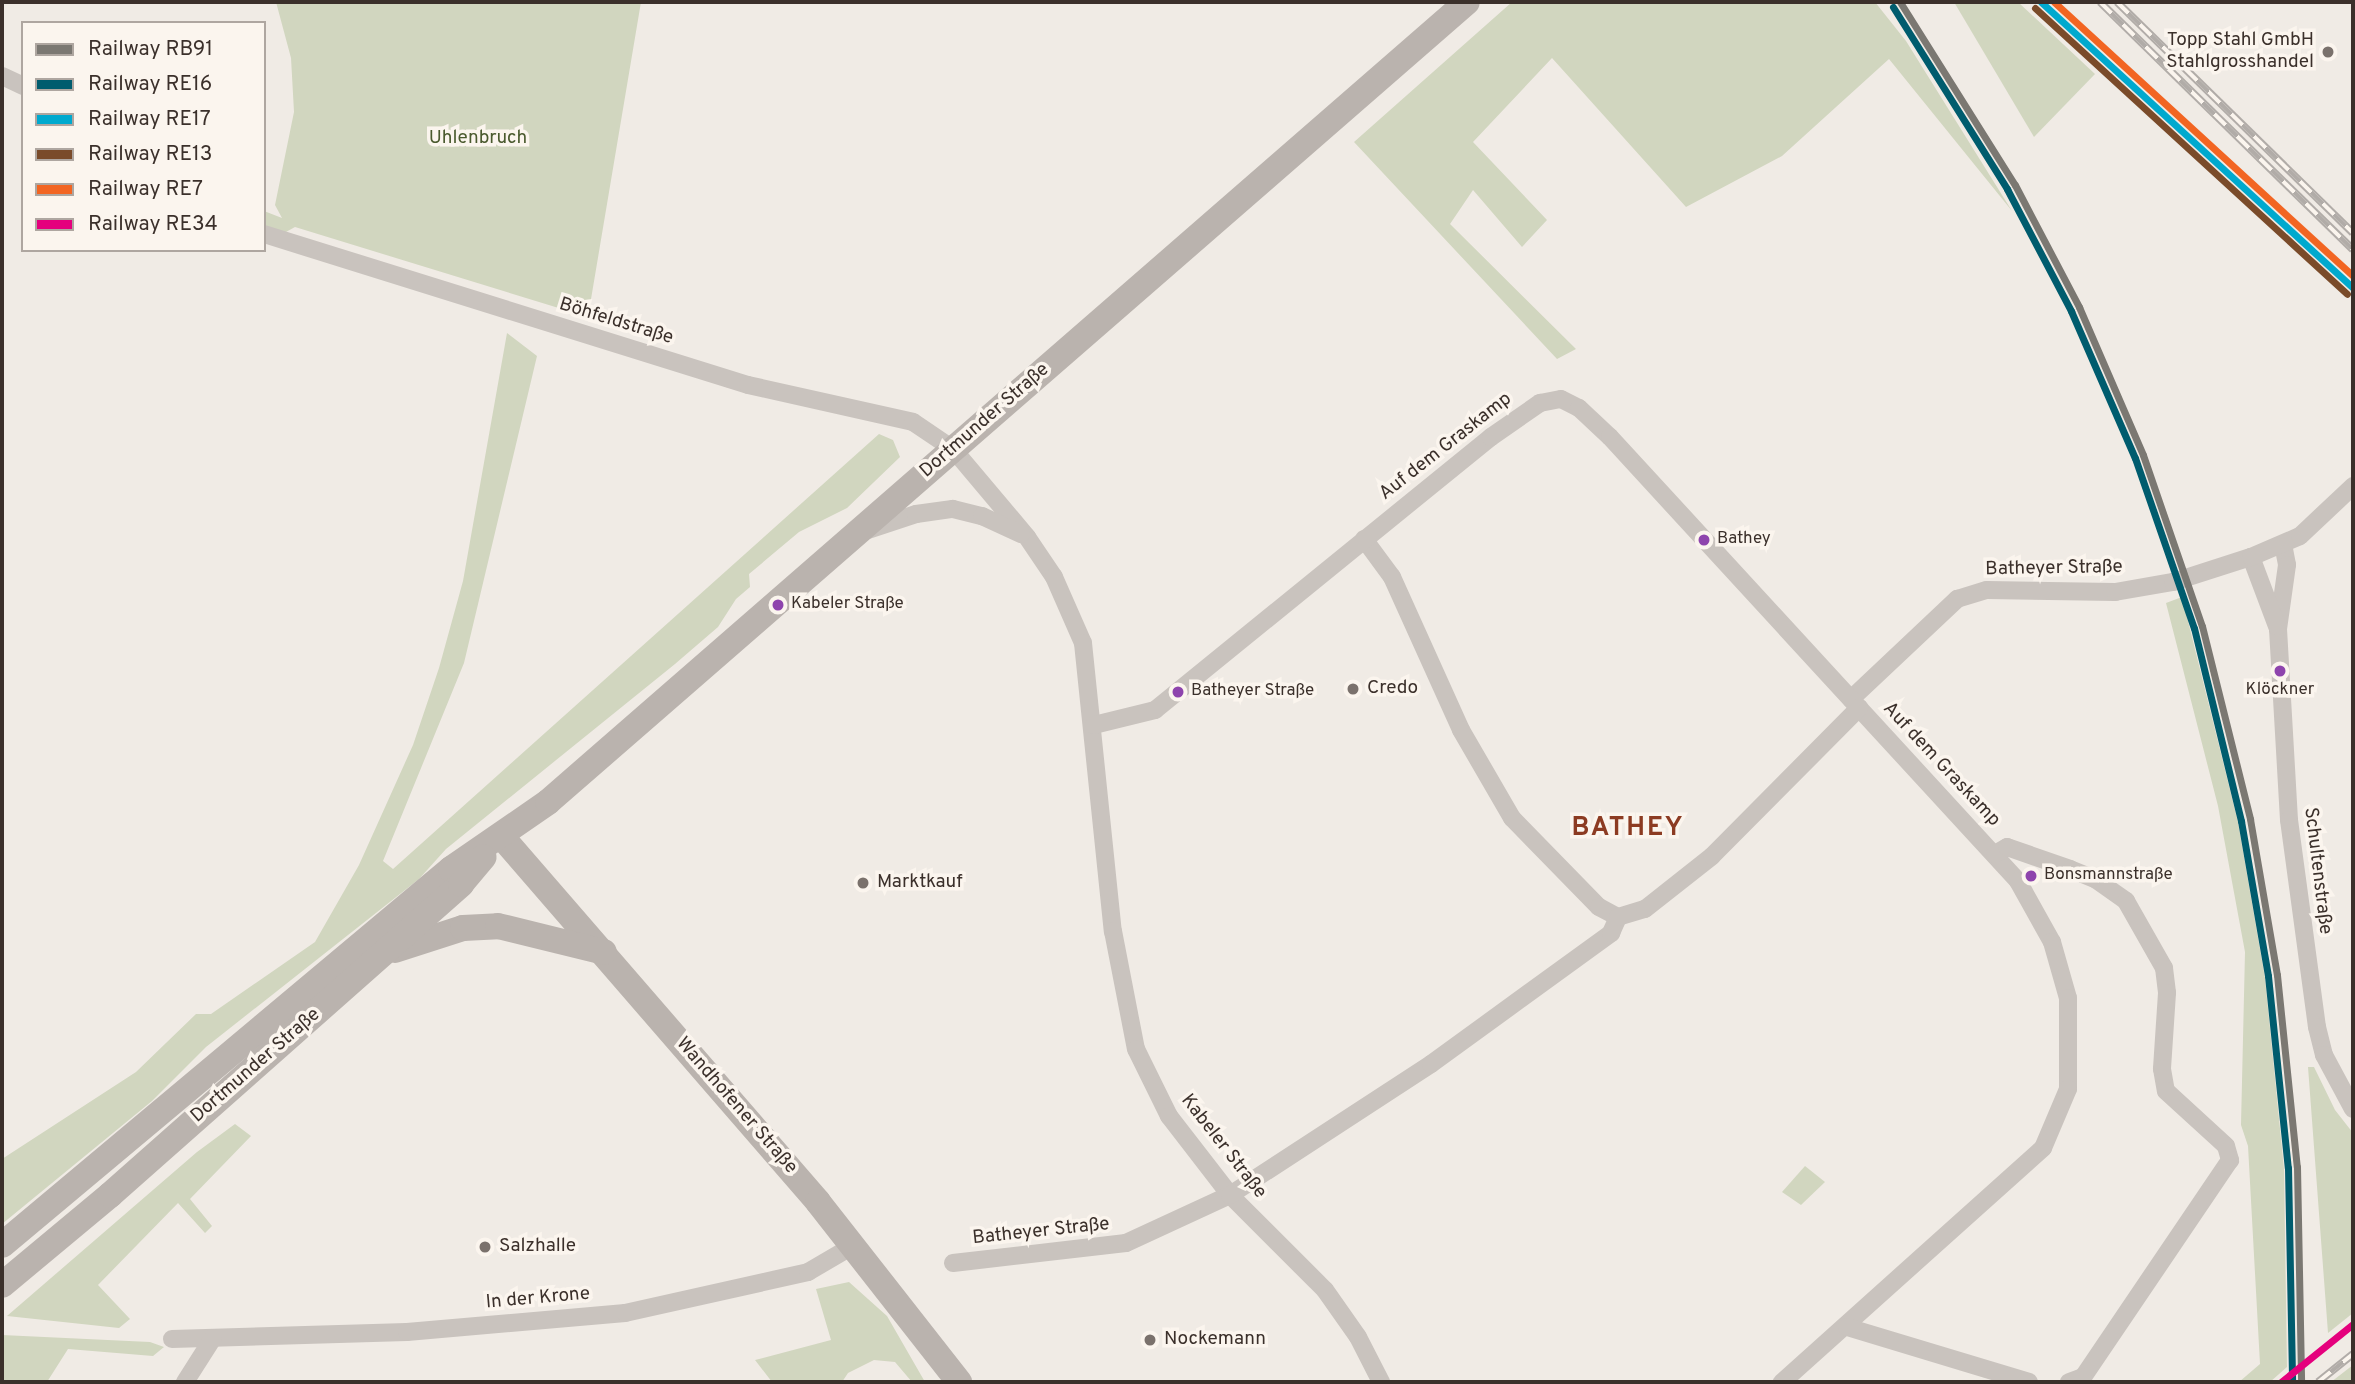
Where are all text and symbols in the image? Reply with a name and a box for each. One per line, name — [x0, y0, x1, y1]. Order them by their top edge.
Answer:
legend — [21, 21, 266, 252]
place label: Topp Stahl GmbH Stahlgrosshandel — [2166, 30, 2314, 74]
text: Railway RB91 — [88, 36, 213, 63]
marker: Topp Stahl GmbH Stahlgrosshandel — [2320, 44, 2336, 60]
text: Railway RE16 — [88, 71, 212, 98]
text: Railway RE17 — [88, 106, 211, 133]
park label: Uhlenbruch — [429, 128, 527, 150]
text: Railway RE13 — [88, 141, 213, 168]
text: Railway RE7 — [88, 176, 203, 203]
text: Railway RE34 — [88, 211, 218, 238]
street label: Böhfeldstraße — [556, 294, 676, 350]
street label: Dortmunder Straße — [916, 359, 1054, 483]
street label: Auf dem Graskamp — [1375, 388, 1517, 506]
place label: Bathey — [1717, 530, 1771, 550]
marker: Bathey — [1697, 533, 1711, 547]
street label: Batheyer Straße — [1985, 556, 2123, 582]
place label: Kabeler Straße — [791, 595, 904, 615]
marker: Kabeler Straße — [771, 598, 785, 612]
marker: Klöckner — [2273, 664, 2287, 678]
place label: Credo — [1367, 678, 1418, 700]
marker: Credo — [1345, 681, 1361, 697]
place label: Klöckner — [2246, 681, 2314, 701]
place label: Batheyer Straße — [1191, 682, 1314, 702]
marker: Batheyer Straße — [1171, 685, 1185, 699]
street label: Auf dem Graskamp — [1877, 698, 2005, 832]
street label: Schultenstraße — [2298, 806, 2336, 936]
district label: BATHEY — [1572, 813, 1684, 845]
place label: Bonsmannstraße — [2044, 866, 2173, 886]
marker: Bonsmannstraße — [2024, 869, 2038, 883]
place label: Marktkauf — [877, 872, 963, 894]
marker: Marktkauf — [855, 875, 871, 891]
street label: Dortmunder Straße — [187, 1004, 325, 1128]
street label: Wandhofener Straße — [670, 1033, 802, 1179]
street label: Kabeler Straße — [1175, 1090, 1271, 1204]
street label: Batheyer Straße — [971, 1213, 1111, 1251]
place label: Salzhalle — [499, 1236, 576, 1258]
marker: Salzhalle — [477, 1239, 493, 1255]
street label: In der Krone — [485, 1283, 591, 1315]
place label: Nockemann — [1164, 1329, 1266, 1351]
marker: Nockemann — [1142, 1332, 1158, 1348]

